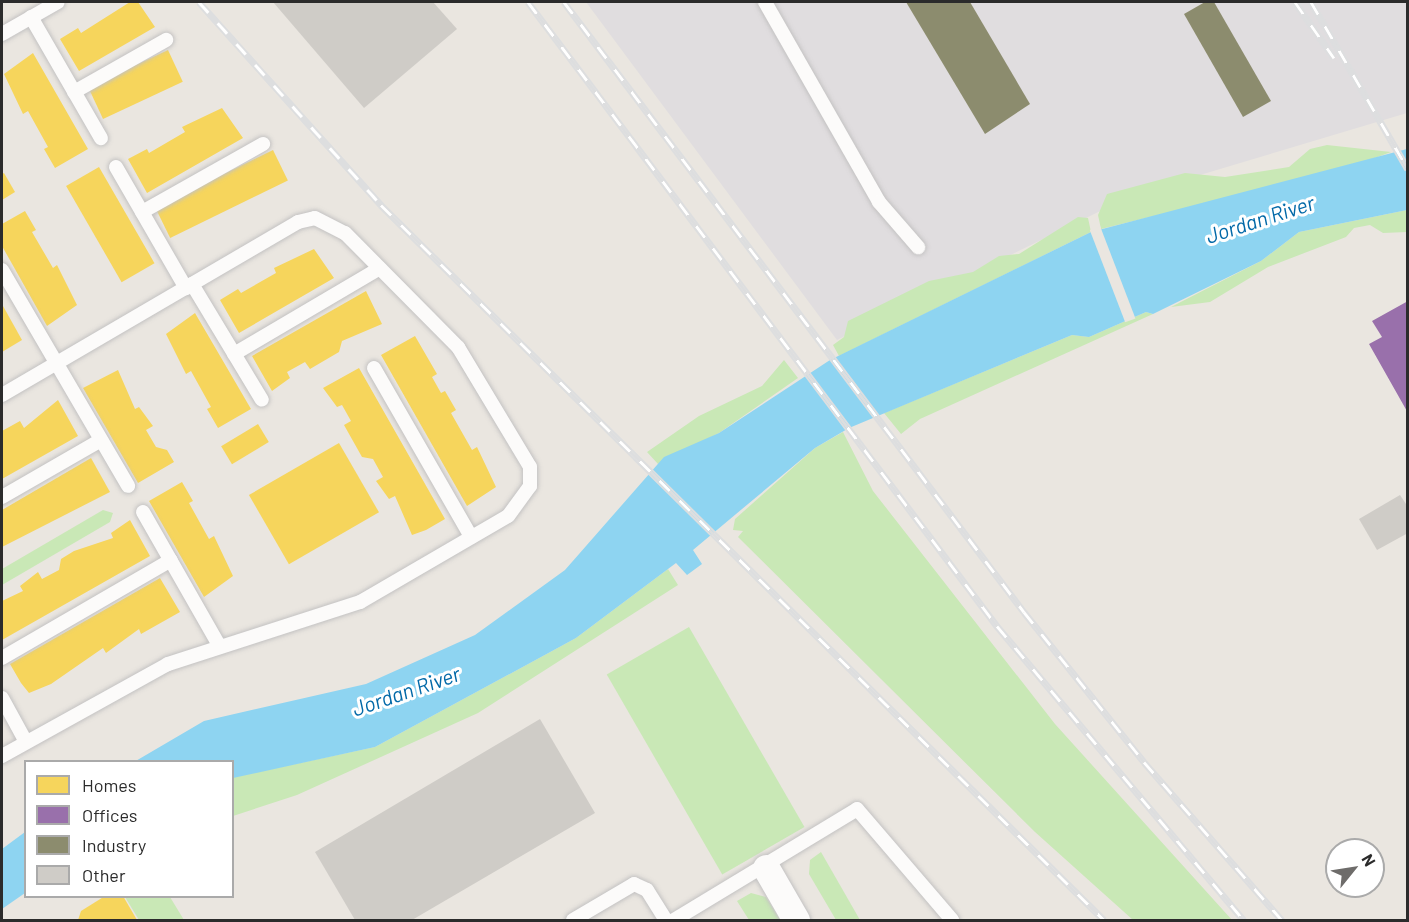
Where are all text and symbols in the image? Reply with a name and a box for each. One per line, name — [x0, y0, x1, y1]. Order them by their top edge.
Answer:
water label: Jordan River — [1203, 190, 1317, 248]
water label: Jordan River — [349, 661, 463, 721]
legend — [24, 760, 234, 898]
text: Homes — [82, 774, 136, 796]
text: Offices — [82, 804, 138, 826]
text: Industry — [82, 834, 146, 856]
north arrow — [1325, 838, 1385, 898]
text: N — [1358, 850, 1380, 869]
text: Other — [82, 864, 125, 886]

